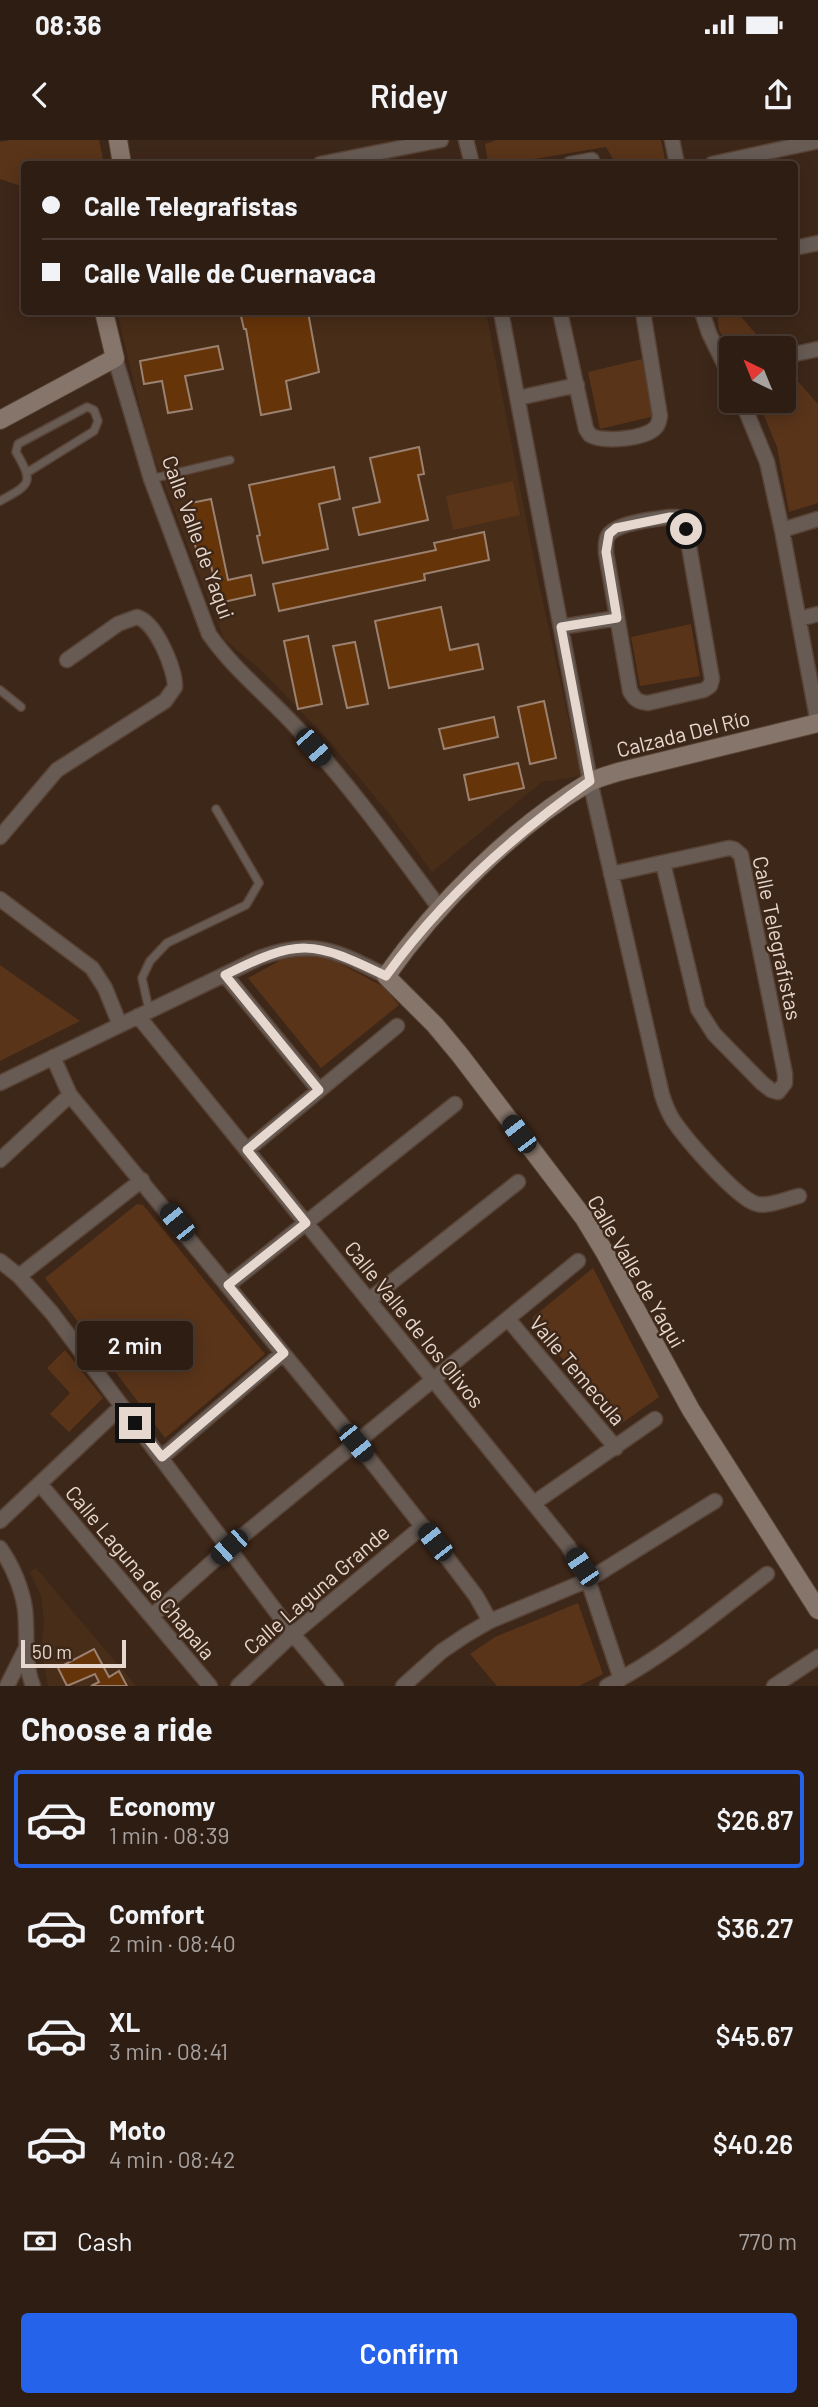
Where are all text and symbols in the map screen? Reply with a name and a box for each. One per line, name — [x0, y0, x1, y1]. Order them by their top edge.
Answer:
text: 08:36 — [35, 9, 101, 40]
icon: back — [21, 76, 59, 114]
text: Ridey — [370, 76, 448, 114]
icon: share — [759, 76, 797, 114]
text: Calle Telegrafistas — [84, 190, 298, 221]
text: Calle Valle de Cuernavaca — [84, 257, 376, 288]
north arrow — [719, 336, 796, 413]
map controls — [719, 336, 796, 413]
street label: Calle Valle de Yaqui — [158, 452, 240, 622]
route start — [670, 513, 702, 545]
street label: Calzada Del Río — [614, 704, 752, 762]
car — [292, 724, 335, 770]
street label: Calle Telegrafistas — [748, 854, 808, 1022]
car — [498, 1111, 541, 1157]
street label: Calle Valle de Yaqui — [583, 1190, 691, 1352]
car — [156, 1199, 199, 1245]
street label: Calle Valle de los Olivos — [340, 1236, 490, 1412]
street label: Valle Temecula — [525, 1310, 631, 1430]
callout: 2 min — [77, 1322, 193, 1370]
text: 2 min — [108, 1331, 162, 1359]
route end — [119, 1407, 151, 1439]
car — [335, 1420, 378, 1466]
street label: Calle Laguna de Chapala — [61, 1480, 221, 1664]
street label: Calle Laguna Grande — [238, 1519, 394, 1659]
car — [414, 1519, 457, 1565]
car — [207, 1525, 252, 1569]
car — [562, 1544, 603, 1590]
scale bar — [21, 1637, 126, 1669]
text: 50 m — [32, 1640, 72, 1663]
text: Choose a ride — [21, 1709, 213, 1747]
icon: car — [25, 1788, 88, 1851]
text: Economy — [109, 1790, 215, 1821]
text: $26.87 — [717, 1804, 793, 1835]
text: 1 min · 08:39 — [109, 1821, 230, 1849]
icon: car — [25, 1896, 88, 1959]
text: Comfort — [109, 1898, 205, 1929]
text: $36.27 — [717, 1912, 793, 1943]
text: 2 min · 08:40 — [109, 1929, 236, 1957]
icon: car — [25, 2004, 88, 2067]
text: XL — [109, 2006, 140, 2037]
text: $45.67 — [716, 2020, 793, 2051]
text: 3 min · 08:41 — [109, 2037, 228, 2065]
icon: car — [25, 2112, 88, 2175]
text: Moto — [109, 2114, 166, 2145]
text: $40.26 — [713, 2128, 793, 2159]
text: 4 min · 08:42 — [109, 2145, 235, 2173]
icon: cash — [21, 2222, 59, 2260]
text: Cash — [77, 2225, 132, 2256]
text: 770 m — [739, 2227, 797, 2255]
button: Confirm — [21, 2313, 797, 2393]

